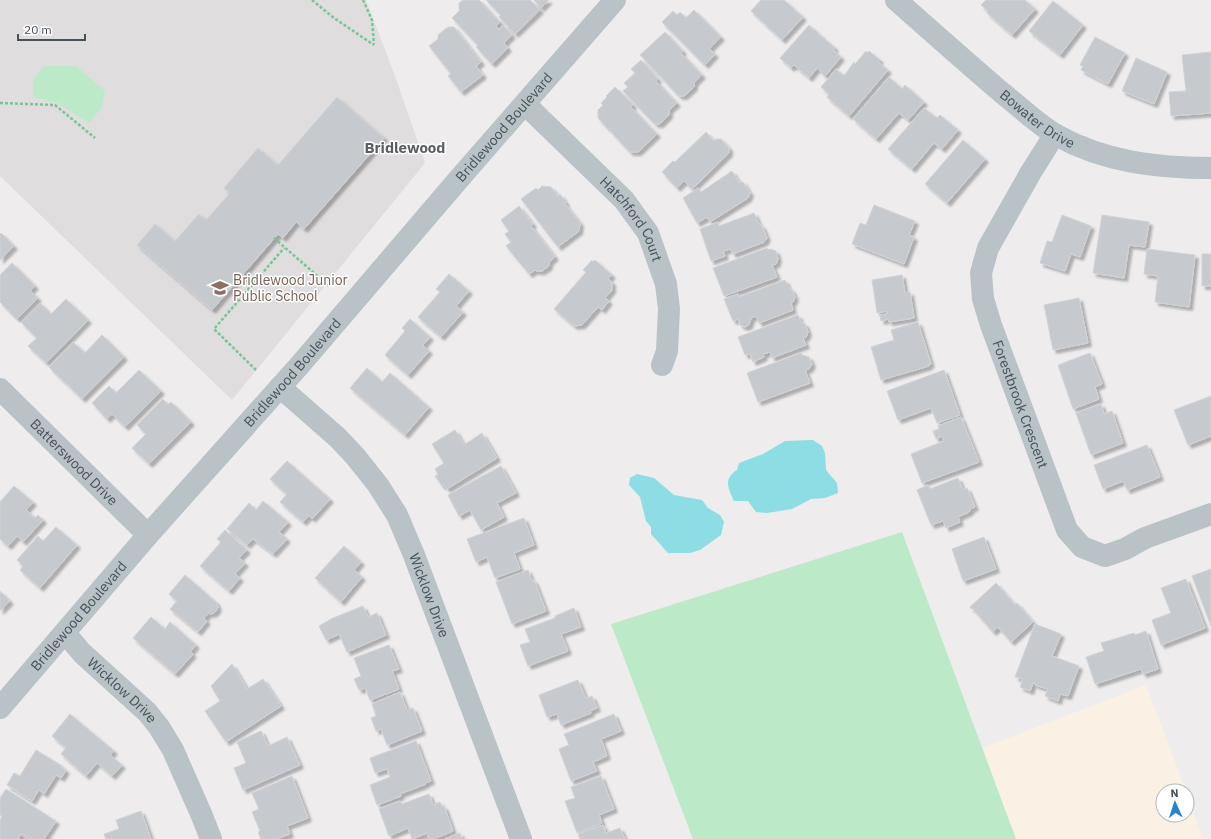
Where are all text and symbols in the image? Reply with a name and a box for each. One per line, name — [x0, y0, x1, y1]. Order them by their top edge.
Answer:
scale bar — [18, 16, 85, 42]
text: 20 m — [24, 22, 52, 37]
street label: Bridlewood Boulevard — [452, 69, 556, 186]
street label: Bowater Drive — [996, 86, 1078, 152]
district label: Bridlewood — [365, 138, 445, 157]
street label: Hatchford Court — [596, 172, 666, 264]
place label: Bridlewood Junior Public School — [233, 271, 348, 305]
school or university icon: Bridlewood Junior Public School — [210, 278, 230, 298]
street label: Bridlewood Boulevard — [240, 314, 345, 431]
street label: Forestbrook Crescent — [988, 338, 1052, 471]
street label: Batterswood Drive — [26, 415, 122, 509]
street label: Wicklow Drive — [405, 551, 453, 640]
street label: Bridlewood Boulevard — [27, 557, 131, 675]
street label: Wicklow Drive — [84, 653, 161, 727]
north arrow — [1155, 783, 1195, 823]
text: N — [1170, 786, 1179, 800]

